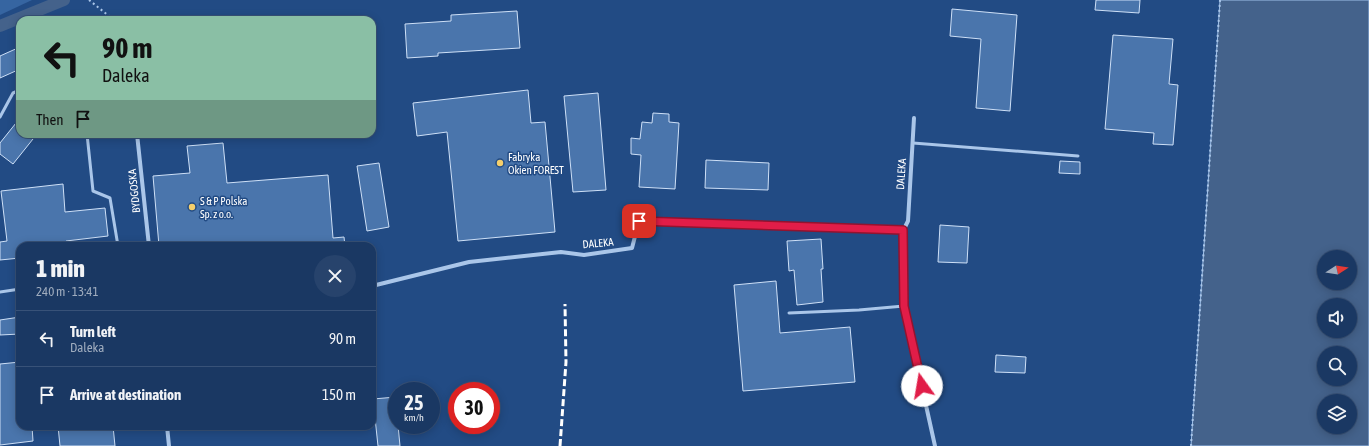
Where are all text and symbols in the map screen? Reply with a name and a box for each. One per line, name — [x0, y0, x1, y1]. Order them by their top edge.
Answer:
icon: left — [36, 32, 88, 84]
text: 90 m — [102, 32, 152, 64]
text: Daleka — [102, 65, 150, 86]
icon: arrive — [72, 108, 94, 130]
text: Then — [36, 111, 64, 128]
place label: Fabryka Okien FOREST — [508, 151, 564, 176]
street label: DALEKA — [894, 157, 908, 190]
marker: Fabryka Okien FOREST — [495, 158, 505, 168]
street label: BYDGOSKA — [126, 168, 142, 213]
place label: S & P Polska Sp. z o.o. — [200, 195, 247, 220]
marker: S & P Polska Sp. z o.o. — [187, 202, 197, 212]
pin — [622, 204, 656, 238]
icon: arrive — [628, 210, 650, 232]
street label: DALEKA — [582, 236, 615, 250]
north arrow — [1317, 250, 1357, 290]
map controls — [1317, 250, 1357, 434]
text: 1 min — [36, 255, 85, 282]
button: close — [314, 255, 356, 297]
text: 240 m · 13:41 — [36, 284, 99, 299]
button: sound — [1317, 298, 1357, 338]
text: Turn left — [70, 323, 116, 340]
icon: left — [36, 328, 58, 350]
text: 90 m — [329, 330, 356, 347]
text: Daleka — [70, 340, 104, 355]
button: search — [1317, 346, 1357, 386]
position arrow — [901, 365, 943, 407]
speed limit sign: 30 — [448, 382, 500, 434]
icon: arrive — [36, 384, 58, 406]
text: Arrive at destination — [70, 386, 181, 403]
text: 150 m — [322, 386, 356, 403]
text: 25 — [405, 391, 423, 414]
button: layers — [1317, 394, 1357, 434]
text: km/h — [404, 412, 424, 423]

